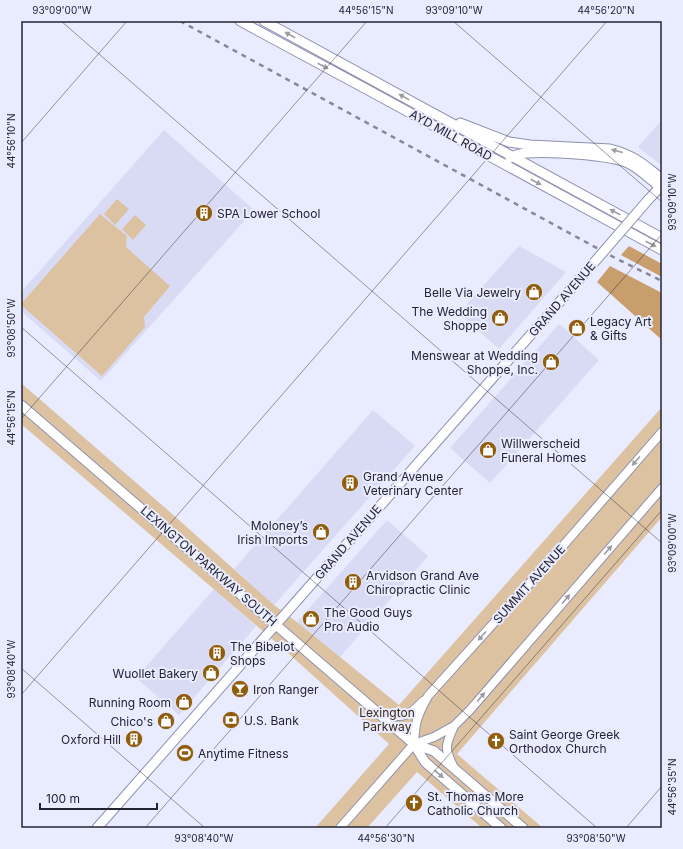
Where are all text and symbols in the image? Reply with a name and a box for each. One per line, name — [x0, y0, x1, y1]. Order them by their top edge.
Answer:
text: 93°09'00"W — [32, 4, 92, 16]
text: 44°56'15"N — [339, 4, 393, 16]
text: 93°09'10"W — [425, 4, 483, 16]
text: 44°56'20"N — [577, 4, 635, 16]
one-way arrow — [284, 32, 296, 39]
one-way arrow — [318, 63, 329, 69]
one-way arrow — [398, 94, 410, 101]
street label: AYD MILL ROAD — [407, 106, 495, 164]
text: 44°56'10"N — [5, 113, 17, 169]
one-way arrow — [611, 148, 624, 154]
text: 93°09'10"W — [666, 173, 678, 231]
one-way arrow — [530, 179, 542, 185]
building icon: SPA Lower School — [194, 203, 214, 223]
place label: SPA Lower School — [217, 206, 320, 221]
one-way arrow — [609, 209, 621, 216]
one-way arrow — [645, 241, 656, 247]
street label: GRAND AVENUE — [525, 259, 599, 339]
shop icon: Belle Via Jewelry — [524, 282, 544, 302]
place label: Belle Via Jewelry — [424, 285, 521, 300]
text: 93°08'50"W — [5, 298, 17, 358]
place label: The Wedding Shoppe — [412, 304, 487, 333]
shop icon: The Wedding Shoppe — [490, 308, 510, 328]
place label: Legacy Art & Gifts — [590, 314, 652, 343]
shop icon: Legacy Art & Gifts — [567, 318, 587, 338]
place label: Menswear at Wedding Shoppe, Inc. — [411, 348, 538, 377]
shop icon: Menswear at Wedding Shoppe, Inc. — [541, 352, 561, 372]
text: 44°56'15"N — [5, 391, 17, 445]
place label: Willwerscheid Funeral Homes — [501, 436, 586, 465]
shop icon: Willwerscheid Funeral Homes — [478, 440, 498, 460]
one-way arrow — [632, 456, 641, 467]
place label: Grand Avenue Veterinary Center — [363, 469, 463, 498]
building icon: Grand Avenue Veterinary Center — [340, 473, 360, 493]
street label: GRAND AVENUE — [311, 502, 385, 582]
street label: LEXINGTON PARKWAY SOUTH — [138, 503, 280, 629]
text: 93°09'00"W — [666, 513, 678, 573]
place label: Moloney’s Irish Imports — [237, 518, 308, 547]
shop icon: Moloney’s Irish Imports — [311, 522, 331, 542]
street label: SUMMIT AVENUE — [490, 542, 568, 626]
one-way arrow — [604, 545, 613, 555]
place label: Arvidson Grand Ave Chiropractic Clinic — [366, 568, 479, 597]
building icon: Arvidson Grand Ave Chiropractic Clinic — [343, 572, 363, 592]
one-way arrow — [561, 594, 570, 605]
place label: The Good Guys Pro Audio — [324, 605, 412, 634]
shop icon: The Good Guys Pro Audio — [301, 609, 321, 629]
one-way arrow — [477, 631, 487, 641]
text: 93°08'40"W — [5, 639, 17, 698]
place label: The Bibelot Shops — [230, 639, 294, 668]
building icon: The Bibelot Shops — [207, 643, 227, 663]
shop icon: Wuollet Bakery — [201, 663, 221, 683]
place label: Wuollet Bakery — [112, 666, 198, 681]
bar icon: Iron Ranger — [230, 679, 250, 699]
place label: Iron Ranger — [253, 682, 319, 697]
shop icon: Running Room — [174, 692, 194, 712]
one-way arrow — [476, 692, 485, 703]
place label: Running Room — [89, 695, 171, 710]
park label: Lexington Parkway — [359, 705, 415, 734]
bank icon: U.S. Bank — [221, 710, 241, 730]
shop icon: Chico's — [156, 711, 176, 731]
place label: U.S. Bank — [244, 713, 299, 728]
place label: Chico's — [110, 714, 153, 729]
place label: Saint George Greek Orthodox Church — [509, 727, 620, 756]
building icon: Oxford Hill — [124, 729, 144, 749]
church icon: Saint George Greek Orthodox Church — [486, 731, 506, 751]
place label: Oxford Hill — [61, 732, 121, 747]
sports icon: Anytime Fitness — [175, 743, 195, 763]
place label: Anytime Fitness — [198, 746, 289, 761]
text: 44°56'35"N — [666, 758, 678, 816]
one-way arrow — [433, 769, 444, 778]
scale bar — [40, 785, 157, 811]
place label: St. Thomas More Catholic Church — [427, 789, 524, 818]
text: 100 m — [46, 791, 80, 806]
church icon: St. Thomas More Catholic Church — [404, 793, 424, 813]
text: 93°08'40"W — [175, 832, 234, 844]
text: 44°56'30"N — [357, 832, 415, 844]
text: 93°08'50"W — [566, 832, 626, 844]

